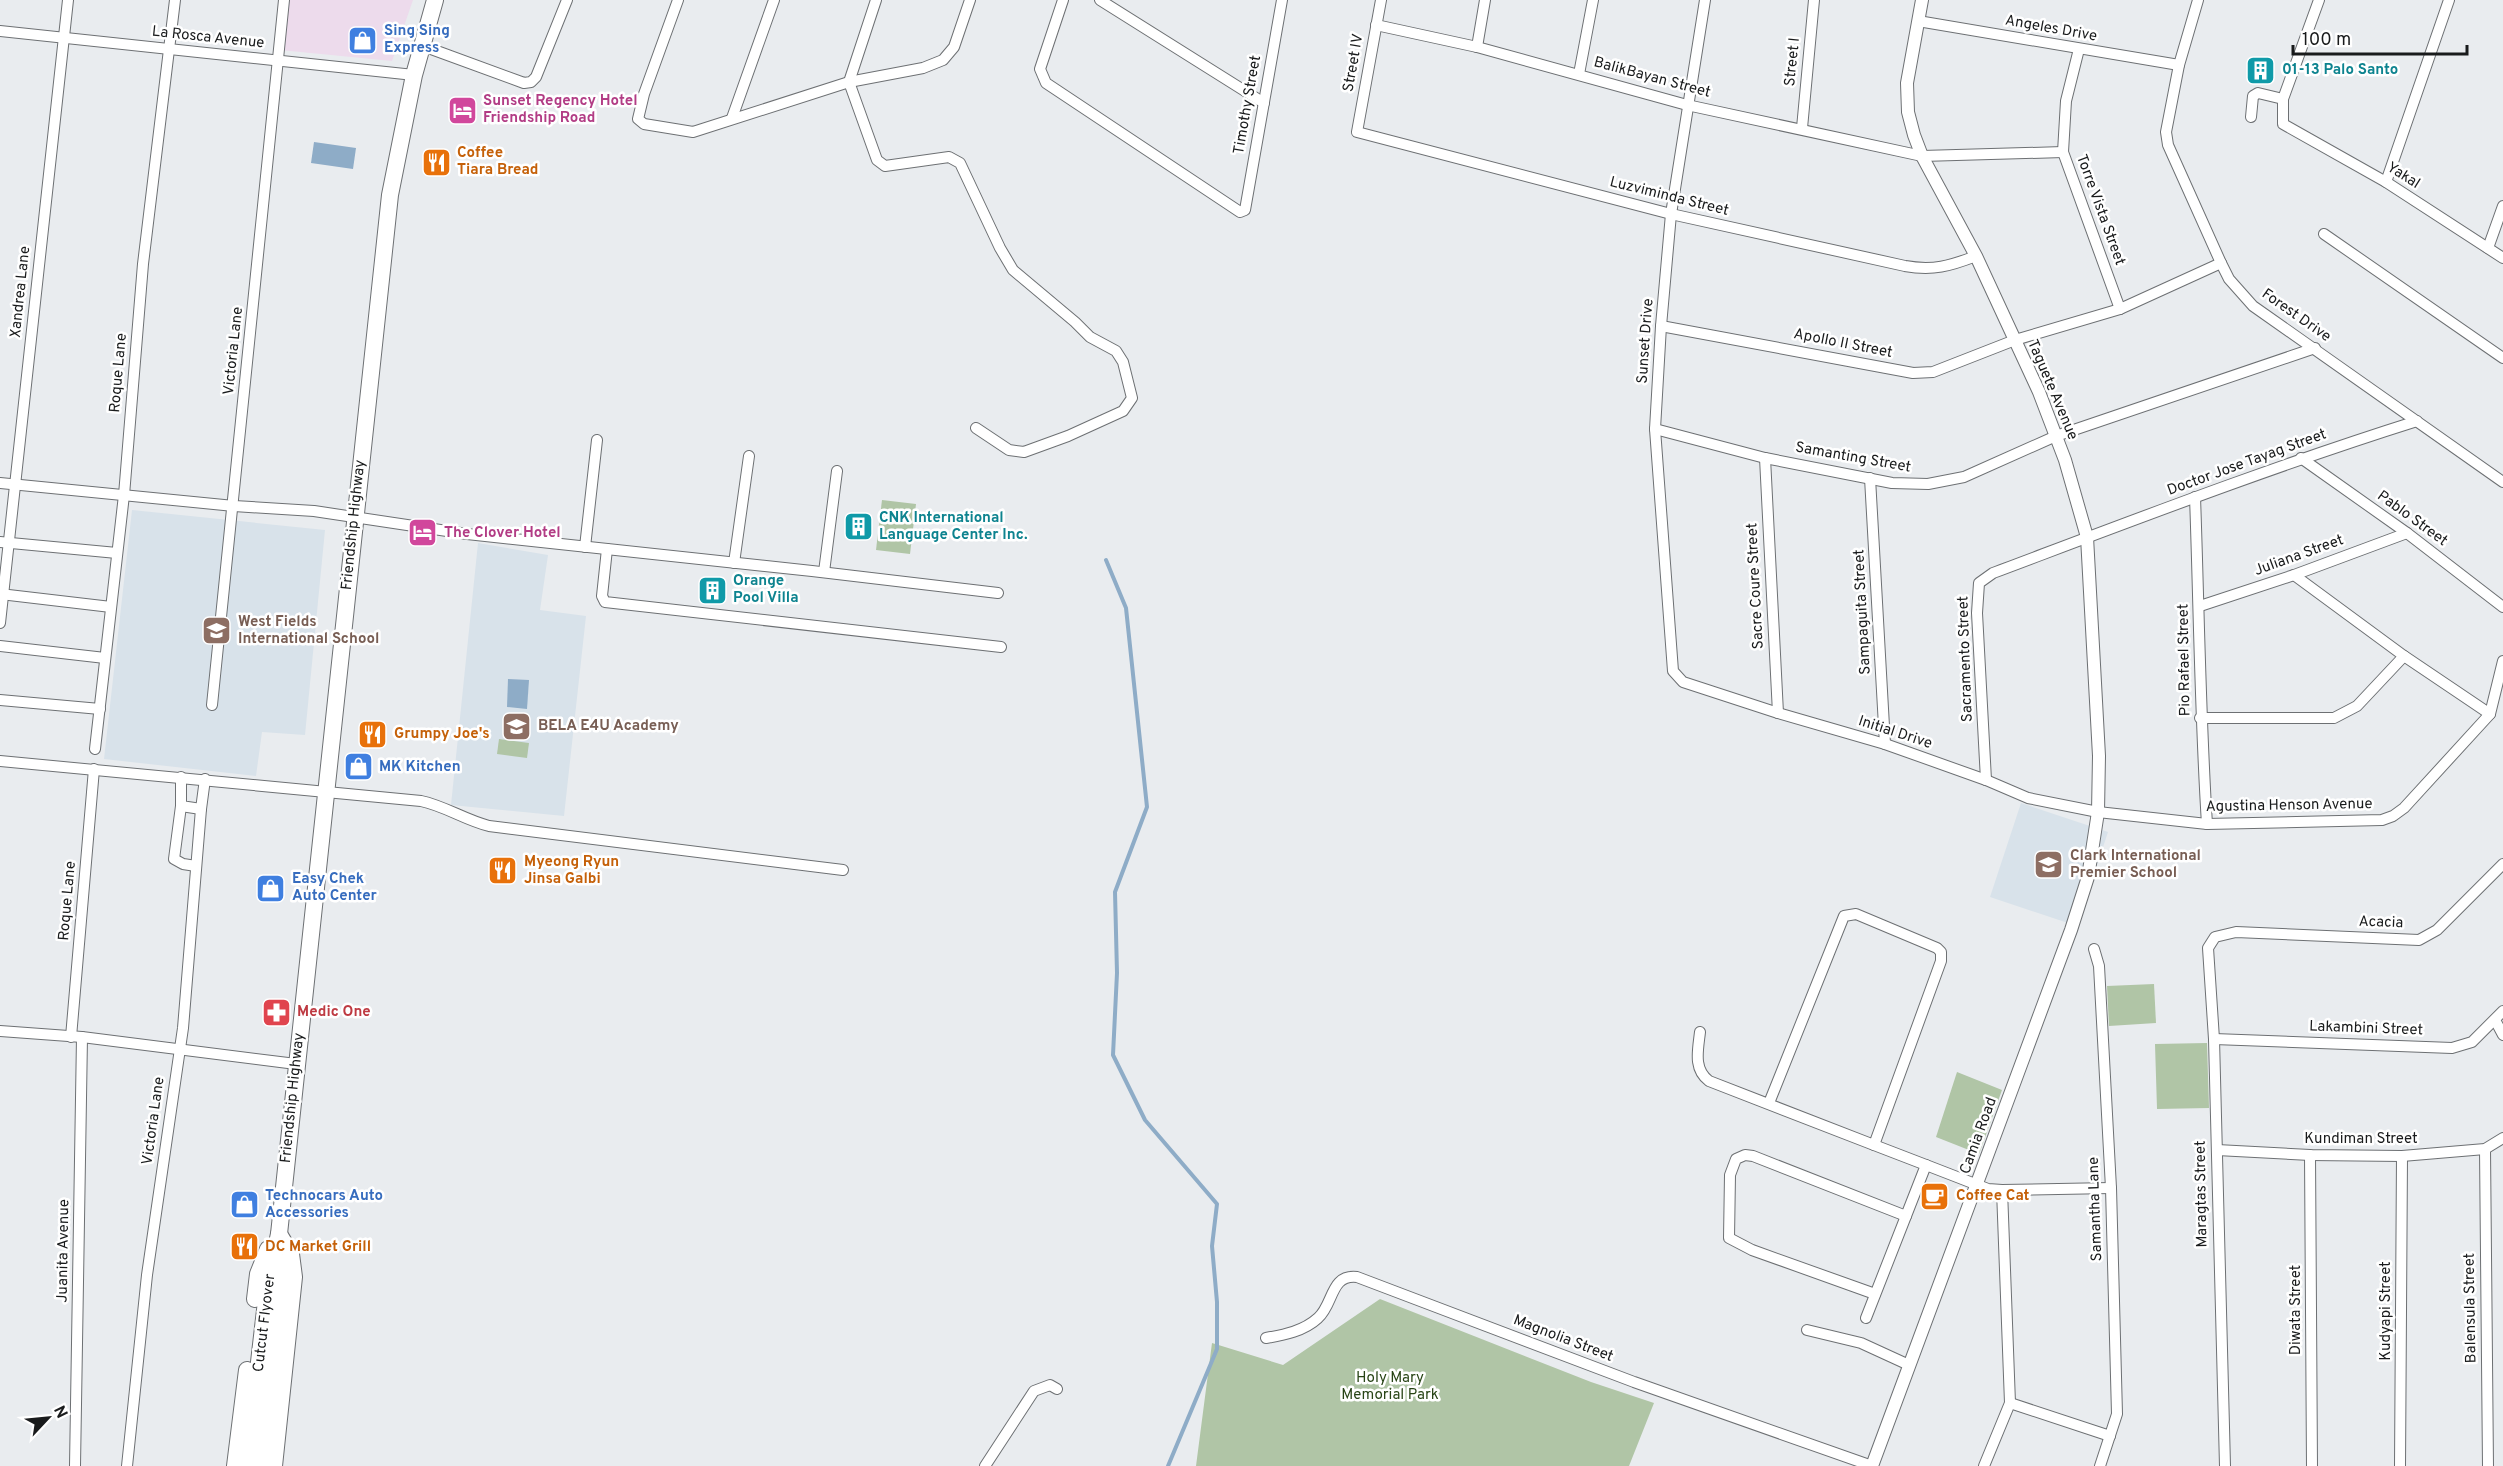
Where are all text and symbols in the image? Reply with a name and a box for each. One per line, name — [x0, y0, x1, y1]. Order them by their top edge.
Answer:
street label: Angeles Drive — [2003, 12, 2099, 46]
scale bar — [2293, 18, 2467, 56]
place label: Sing Sing Express — [384, 22, 450, 58]
street label: La Rosca Avenue — [151, 23, 265, 53]
shop icon: Sing Sing Express — [347, 24, 379, 56]
text: 100 m — [2302, 29, 2351, 52]
street label: Street IV — [1340, 32, 1368, 94]
street label: Street I — [1781, 37, 1805, 87]
street label: BalikBayan Street — [1591, 53, 1713, 103]
street label: Timothy Street — [1230, 54, 1266, 156]
building icon: 01-13 Palo Santo — [2245, 54, 2277, 86]
place label: 01-13 Palo Santo — [2282, 61, 2398, 80]
place label: Sunset Regency Hotel Friendship Road — [483, 92, 638, 128]
hotel icon: Sunset Regency Hotel Friendship Road — [446, 94, 478, 126]
place label: Coffee Tiara Bread — [457, 144, 538, 180]
restaurant icon: Coffee Tiara Bread — [420, 146, 452, 178]
street label: Torre Vista Street — [2071, 152, 2129, 268]
street label: Yakal — [2383, 158, 2423, 194]
street label: Luzviminda Street — [1607, 173, 1731, 221]
street label: Xandrea Lane — [7, 245, 35, 339]
street label: Forest Drive — [2258, 285, 2334, 347]
street label: Sunset Drive — [1634, 298, 1658, 384]
street label: Victoria Lane — [220, 306, 248, 396]
street label: Apollo II Street — [1792, 325, 1894, 363]
street label: Roque Lane — [106, 332, 132, 414]
street label: Taguete Avenue — [2022, 337, 2082, 443]
street label: Doctor Jose Tayag Street — [2165, 425, 2329, 501]
street label: Samanting Street — [1794, 438, 1912, 478]
street label: Friendship Highway — [338, 459, 370, 591]
street label: Pablo Street — [2373, 487, 2451, 551]
place label: CNK International Language Center Inc. — [879, 509, 1028, 545]
building icon: CNK International Language Center Inc. — [842, 511, 874, 543]
hotel icon: The Clover Hotel — [407, 517, 439, 549]
street label: Sacre Coure Street — [1743, 522, 1769, 650]
place label: The Clover Hotel — [444, 524, 561, 543]
street label: Juliana Street — [2252, 531, 2346, 581]
street label: Sampaguita Street — [1850, 549, 1876, 675]
place label: Orange Pool Villa — [733, 572, 799, 608]
building icon: Orange Pool Villa — [696, 574, 728, 606]
street label: Sacramento Street — [1954, 596, 1978, 722]
street label: Pio Rafael Street — [2175, 603, 2195, 717]
place label: West Fields International School — [238, 613, 379, 649]
school or university icon: West Fields International School — [201, 615, 233, 647]
school or university icon: BELA E4U Academy — [501, 710, 533, 742]
street label: Initial Drive — [1856, 712, 1934, 754]
place label: BELA E4U Academy — [538, 717, 679, 736]
restaurant icon: Grumpy Joe's — [357, 718, 389, 750]
place label: Grumpy Joe's — [394, 725, 490, 744]
shop icon: MK Kitchen — [342, 751, 374, 783]
place label: MK Kitchen — [379, 758, 461, 777]
street label: Agustina Henson Avenue — [2205, 795, 2373, 817]
place label: Clark International Premier School — [2070, 847, 2201, 883]
school or university icon: Clark International Premier School — [2033, 849, 2065, 881]
place label: Myeong Ryun Jinsa Galbi — [524, 853, 619, 889]
restaurant icon: Myeong Ryun Jinsa Galbi — [487, 855, 519, 887]
street label: Roque Lane — [55, 860, 81, 942]
place label: Easy Chek Auto Center — [292, 870, 378, 906]
shop icon: Easy Chek Auto Center — [255, 872, 287, 904]
street label: Acacia — [2358, 913, 2404, 933]
pharmacy icon: Medic One — [260, 996, 292, 1028]
place label: Medic One — [297, 1003, 371, 1022]
street label: Lakambini Street — [2309, 1018, 2423, 1040]
street label: Friendship Highway — [277, 1032, 309, 1164]
street label: Victoria Lane — [138, 1076, 170, 1166]
street label: Camia Road — [1956, 1095, 2002, 1177]
street label: Kundiman Street — [2304, 1130, 2418, 1149]
street label: Maragtas Street — [2192, 1140, 2212, 1248]
street label: Samantha Lane — [2085, 1156, 2107, 1262]
cafe icon: Coffee Cat — [1919, 1180, 1951, 1212]
place label: Technocars Auto Accessories — [265, 1187, 383, 1223]
place label: Coffee Cat — [1956, 1187, 2030, 1206]
shop icon: Technocars Auto Accessories — [228, 1189, 260, 1221]
street label: Juanita Avenue — [54, 1199, 74, 1303]
restaurant icon: DC Market Grill — [228, 1231, 260, 1263]
place label: DC Market Grill — [265, 1238, 371, 1257]
street label: Balensula Street — [2461, 1253, 2481, 1363]
street label: Kudyapi Street — [2377, 1261, 2396, 1361]
street label: Diwata Street — [2287, 1265, 2306, 1355]
street label: Cutcut Flyover — [250, 1273, 280, 1373]
street label: Magnolia Street — [1510, 1311, 1616, 1367]
park label: Holy Mary Memorial Park — [1341, 1369, 1439, 1405]
north arrow — [18, 1388, 78, 1448]
text: N — [48, 1403, 71, 1422]

